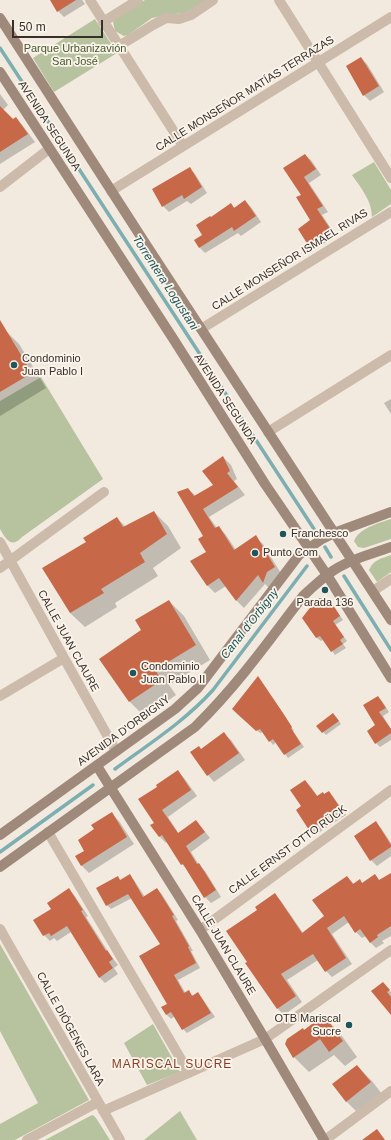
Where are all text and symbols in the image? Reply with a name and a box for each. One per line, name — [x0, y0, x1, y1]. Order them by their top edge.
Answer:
scale bar — [14, 12, 105, 38]
text: 50 m — [19, 20, 46, 34]
street label: CALLE MONSEÑOR MATÍAS TERRAZAS — [153, 33, 337, 155]
park label: Parque Urbanizavión San José — [24, 42, 126, 68]
street label: AVENIDA SEGUNDA — [15, 78, 83, 174]
street label: CALLE MONSEÑOR ISMAEL RIVAS — [210, 206, 370, 314]
water label: Torrentera Logustani — [129, 233, 201, 333]
street label: AVENIDA SEGUNDA — [191, 351, 259, 447]
place label: Condominio Juan Pablo I — [22, 352, 83, 378]
marker: Condominio Juan Pablo I — [9, 360, 19, 370]
place label: Franchesco — [291, 527, 348, 541]
marker: Franchesco — [278, 529, 288, 539]
place label: Punto Com — [263, 546, 318, 560]
marker: Punto Com — [250, 548, 260, 558]
marker: Parada 136 — [320, 585, 330, 595]
water label: Canal d'Orbigny — [218, 586, 282, 662]
street label: CALLE JUAN CLAURE — [35, 588, 101, 694]
place label: Parada 136 — [297, 596, 353, 610]
place label: Condominio Juan Pablo II — [141, 660, 205, 686]
marker: Condominio Juan Pablo II — [128, 668, 138, 678]
street label: AVENIDA D'ORBIGNY — [75, 693, 173, 769]
street label: CALLE ERNST OTTO RÜCK — [226, 803, 350, 897]
street label: CALLE JUAN CLAURE — [188, 893, 258, 997]
street label: CALLE DIÓGENES LARA — [33, 970, 107, 1088]
place label: OTB Mariscal Sucre — [274, 1012, 341, 1038]
marker: OTB Mariscal Sucre — [344, 1020, 354, 1030]
district label: MARISCAL SUCRE — [112, 1058, 232, 1072]

